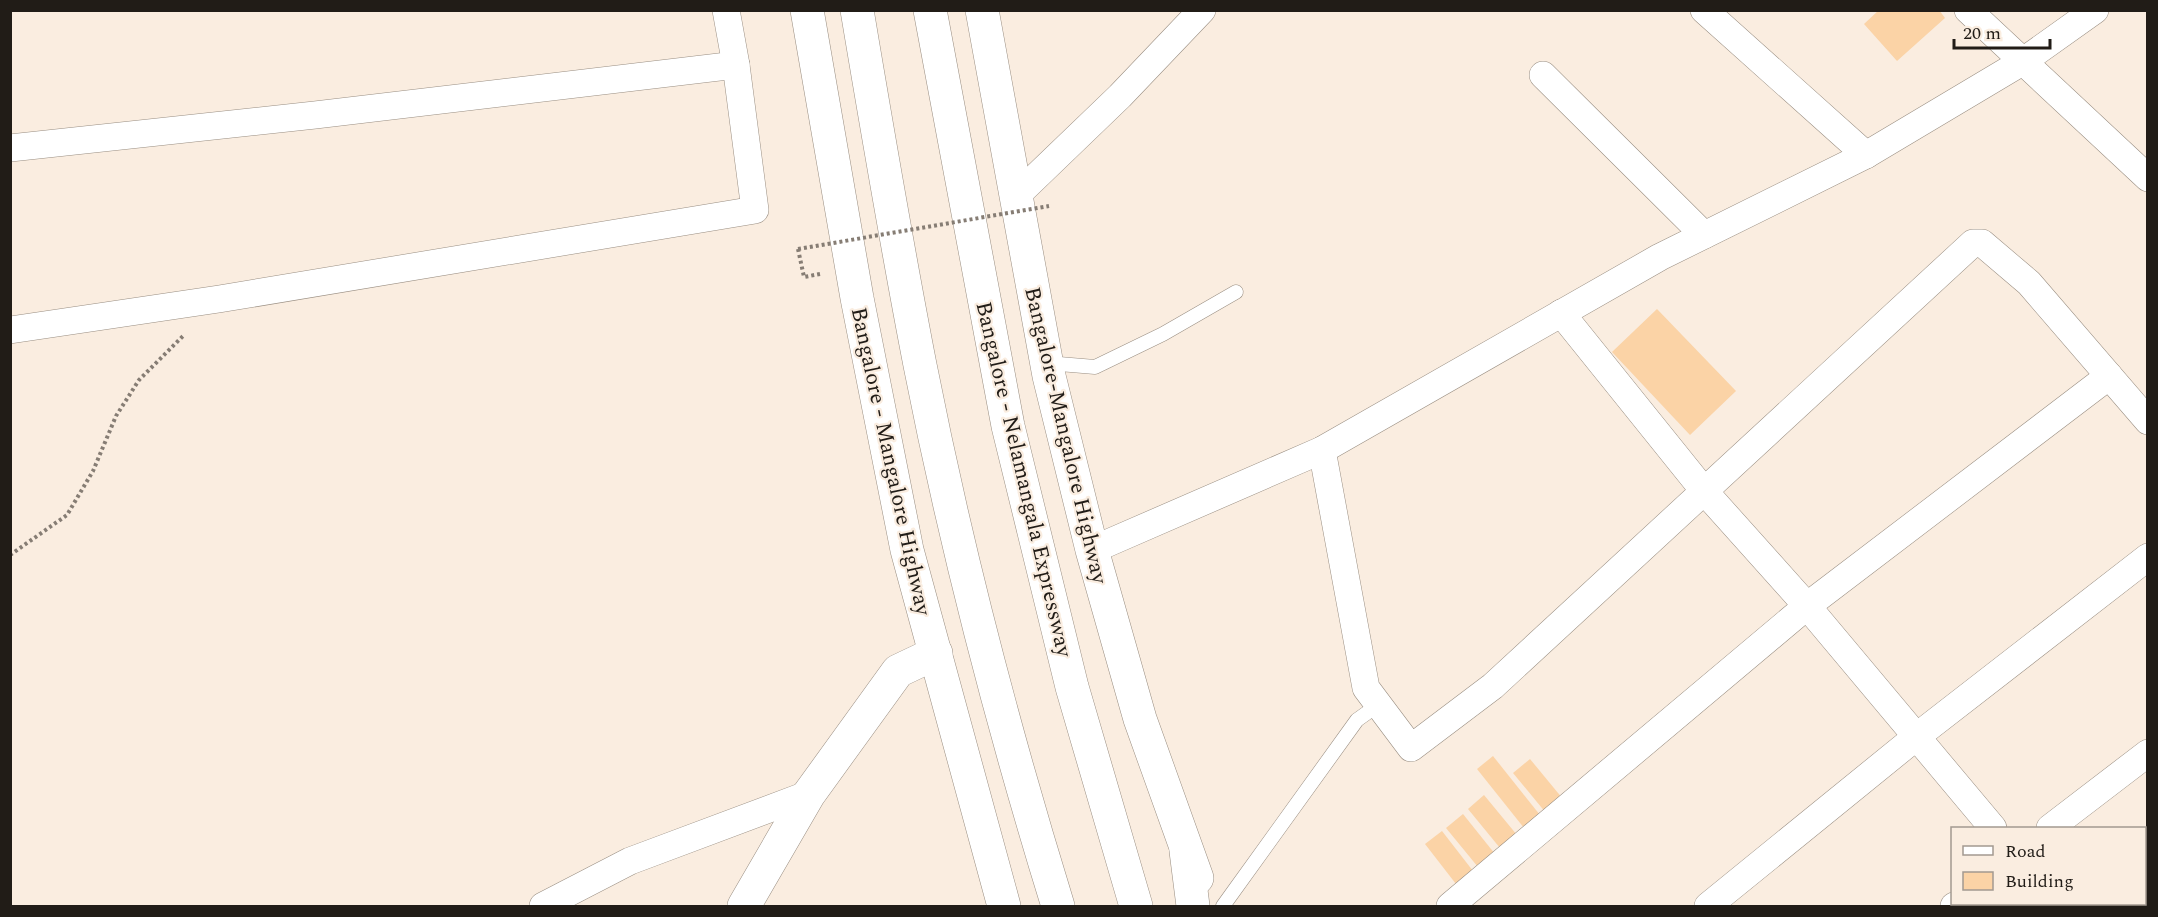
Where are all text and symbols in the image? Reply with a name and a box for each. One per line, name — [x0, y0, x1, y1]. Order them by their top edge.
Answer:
scale bar — [1954, 12, 2050, 50]
text: 20 m — [1963, 20, 2001, 47]
street label: Bangalore-Mangalore Highway — [1015, 284, 1116, 588]
street label: Bangalore - Nelamangala Expressway — [967, 298, 1081, 662]
street label: Bangalore - Mangalore Highway — [842, 304, 940, 620]
legend — [1951, 827, 2146, 905]
text: Road — [2005, 838, 2046, 865]
text: Building — [2005, 868, 2074, 895]

